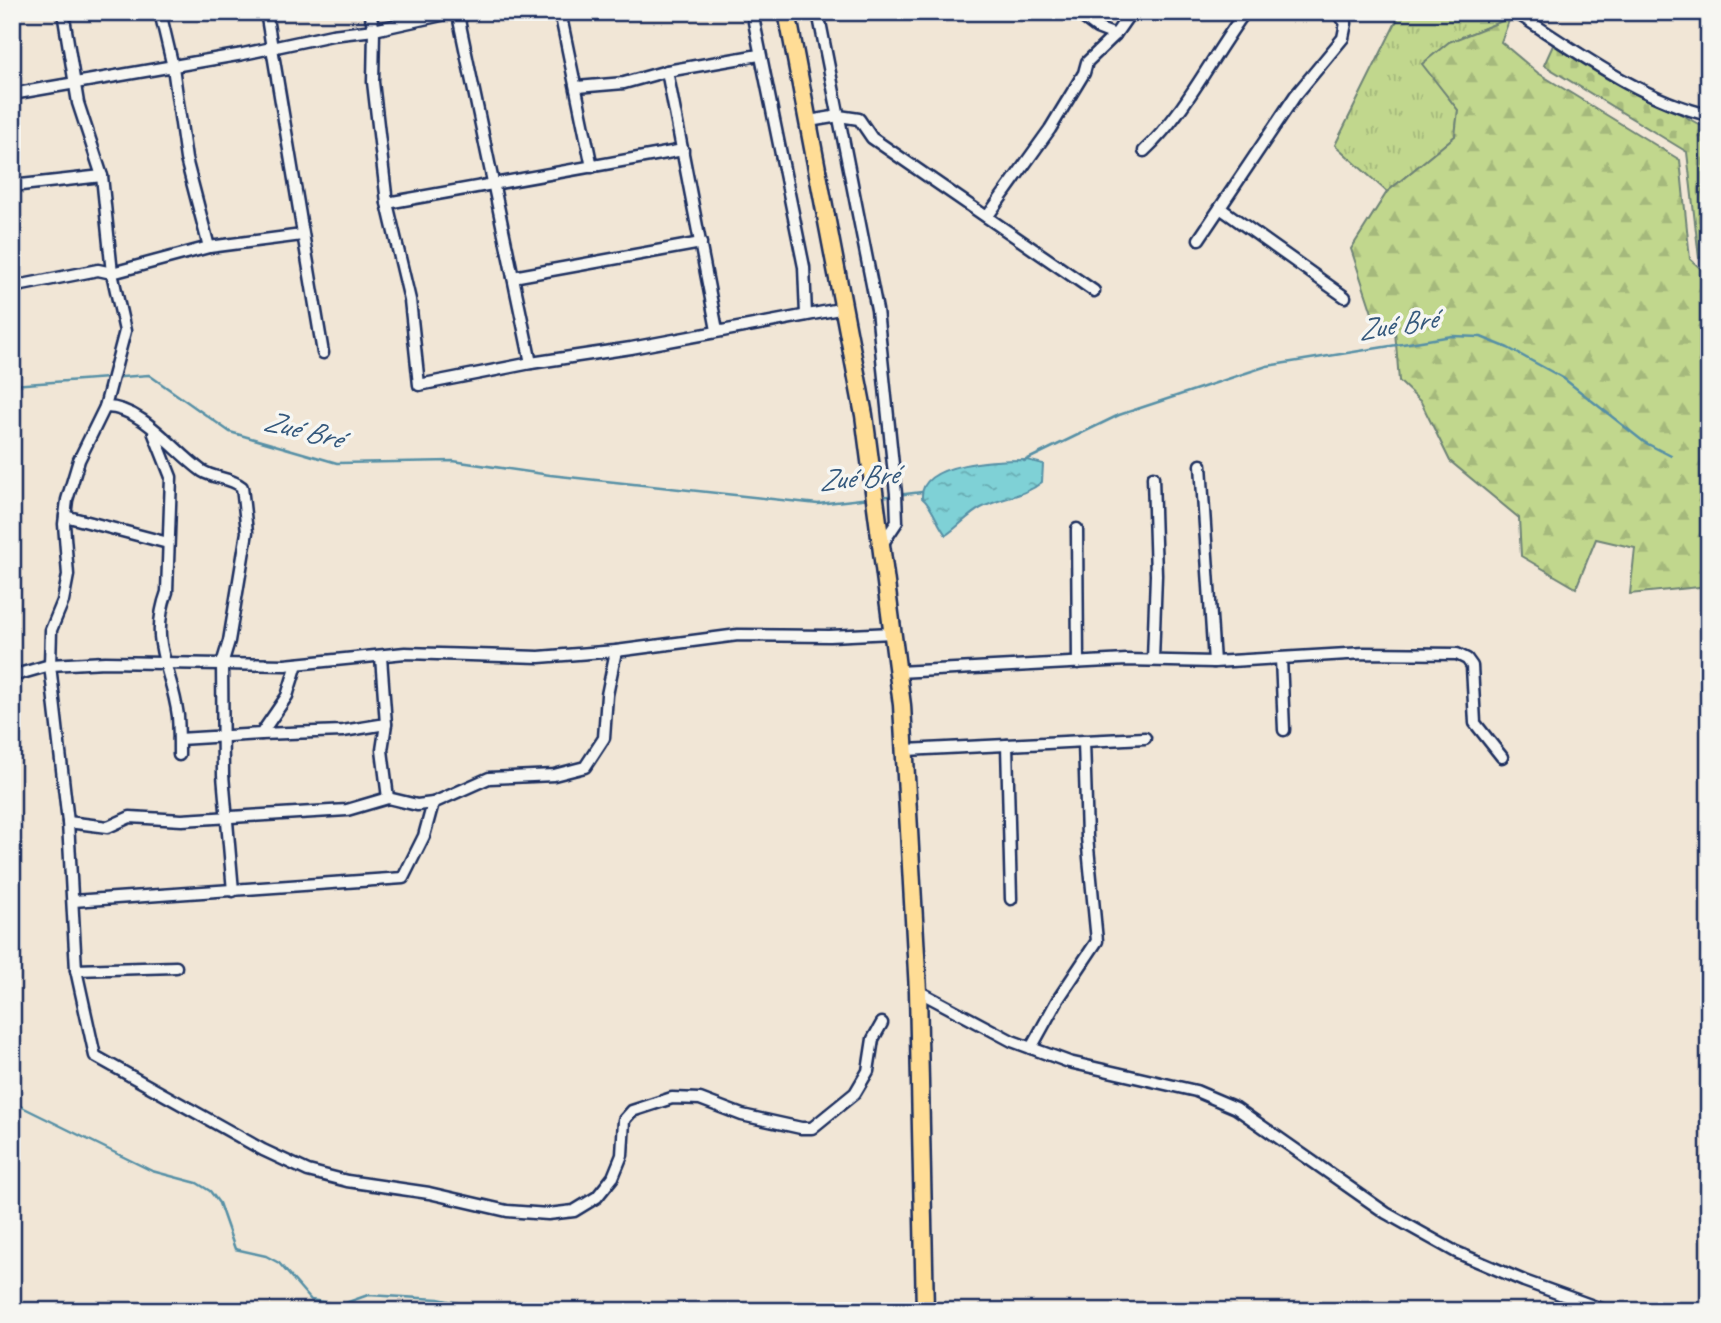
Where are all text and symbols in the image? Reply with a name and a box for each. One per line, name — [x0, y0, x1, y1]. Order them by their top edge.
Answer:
water label: Zué Bré — [1355, 298, 1447, 349]
water label: Zué Bré — [260, 401, 354, 459]
water label: Zué Bré — [817, 454, 907, 499]

